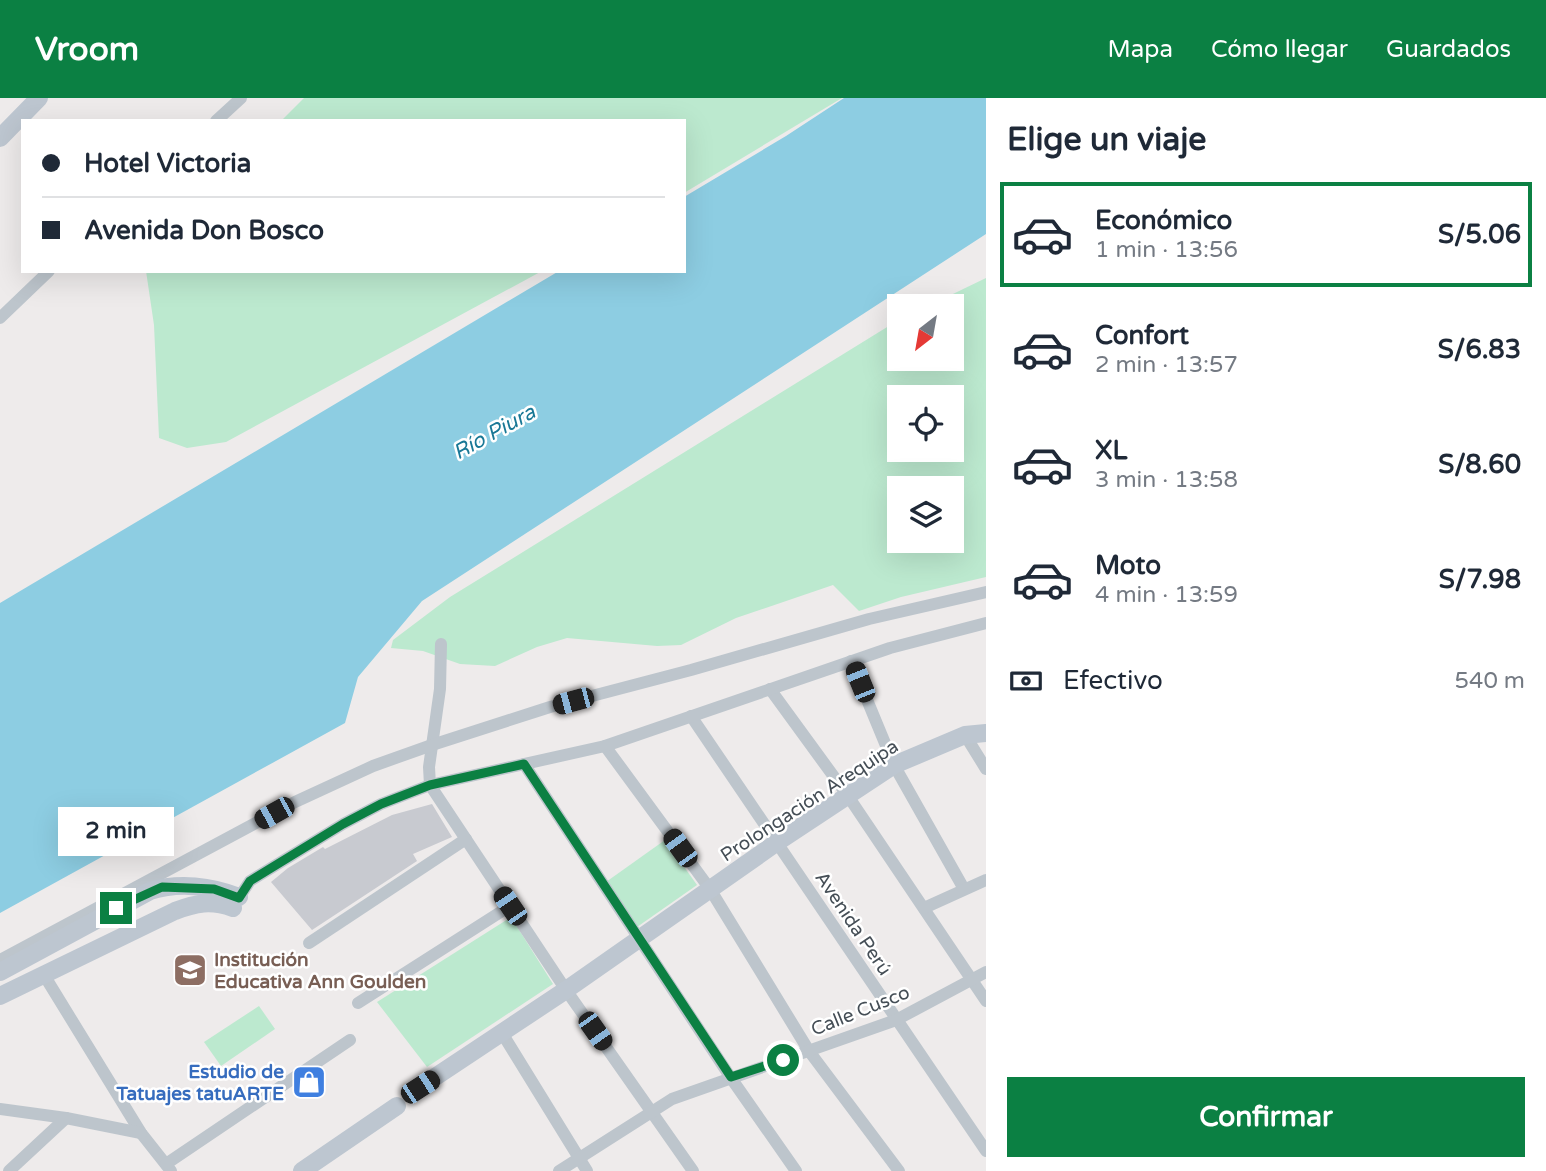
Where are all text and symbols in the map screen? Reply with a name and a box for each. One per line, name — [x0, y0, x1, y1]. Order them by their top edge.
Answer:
text: Vroom — [35, 30, 139, 69]
text: Mapa — [1108, 35, 1173, 64]
text: Cómo llegar — [1211, 35, 1348, 64]
text: Guardados — [1386, 35, 1511, 64]
text: Elige un viaje — [1007, 121, 1206, 159]
text: Hotel Victoria — [84, 148, 251, 179]
icon: car — [1011, 203, 1074, 266]
text: Económico — [1095, 205, 1232, 236]
text: Avenida Don Bosco — [84, 215, 324, 246]
text: S/5.06 — [1438, 219, 1521, 250]
text: 1 min · 13:56 — [1095, 236, 1238, 264]
north arrow — [887, 294, 964, 371]
map controls — [887, 294, 964, 553]
icon: car — [1011, 318, 1074, 381]
text: Confort — [1095, 320, 1189, 351]
text: S/6.83 — [1438, 334, 1521, 365]
text: 2 min · 13:57 — [1095, 351, 1238, 379]
button: locate — [887, 385, 964, 462]
water label: Río Piura — [449, 399, 541, 465]
icon: car — [1011, 433, 1074, 496]
text: XL — [1095, 435, 1127, 466]
text: S/8.60 — [1438, 449, 1521, 480]
text: 3 min · 13:58 — [1095, 466, 1238, 494]
button: layers — [887, 476, 964, 553]
icon: car — [1011, 548, 1074, 611]
text: Moto — [1095, 550, 1161, 581]
text: S/7.98 — [1439, 564, 1521, 595]
text: 4 min · 13:59 — [1095, 581, 1238, 609]
car — [843, 659, 878, 705]
icon: cash — [1007, 662, 1045, 700]
text: Efectivo — [1063, 665, 1163, 696]
text: 540 m — [1455, 667, 1525, 695]
car — [550, 685, 597, 717]
street label: Prolongación Arequipa — [717, 735, 902, 867]
car — [251, 794, 298, 832]
callout: 2 min — [58, 806, 174, 856]
text: 2 min — [85, 817, 147, 845]
car — [660, 825, 701, 871]
street label: Avenida Perú — [810, 868, 896, 980]
car — [490, 883, 531, 929]
route end — [100, 892, 132, 924]
place label: Institución Educativa Ann Goulden — [214, 949, 426, 993]
school or university icon: Institución Educativa Ann Goulden — [171, 951, 209, 989]
street label: Calle Cusco — [808, 981, 913, 1041]
car — [575, 1008, 616, 1054]
route start — [767, 1044, 799, 1076]
place label: Estudio de Tatuajes tatuARTE — [116, 1061, 284, 1106]
shop icon: Estudio de Tatuajes tatuARTE — [290, 1063, 328, 1101]
car — [397, 1067, 444, 1107]
button: Confirmar — [1007, 1077, 1525, 1157]

